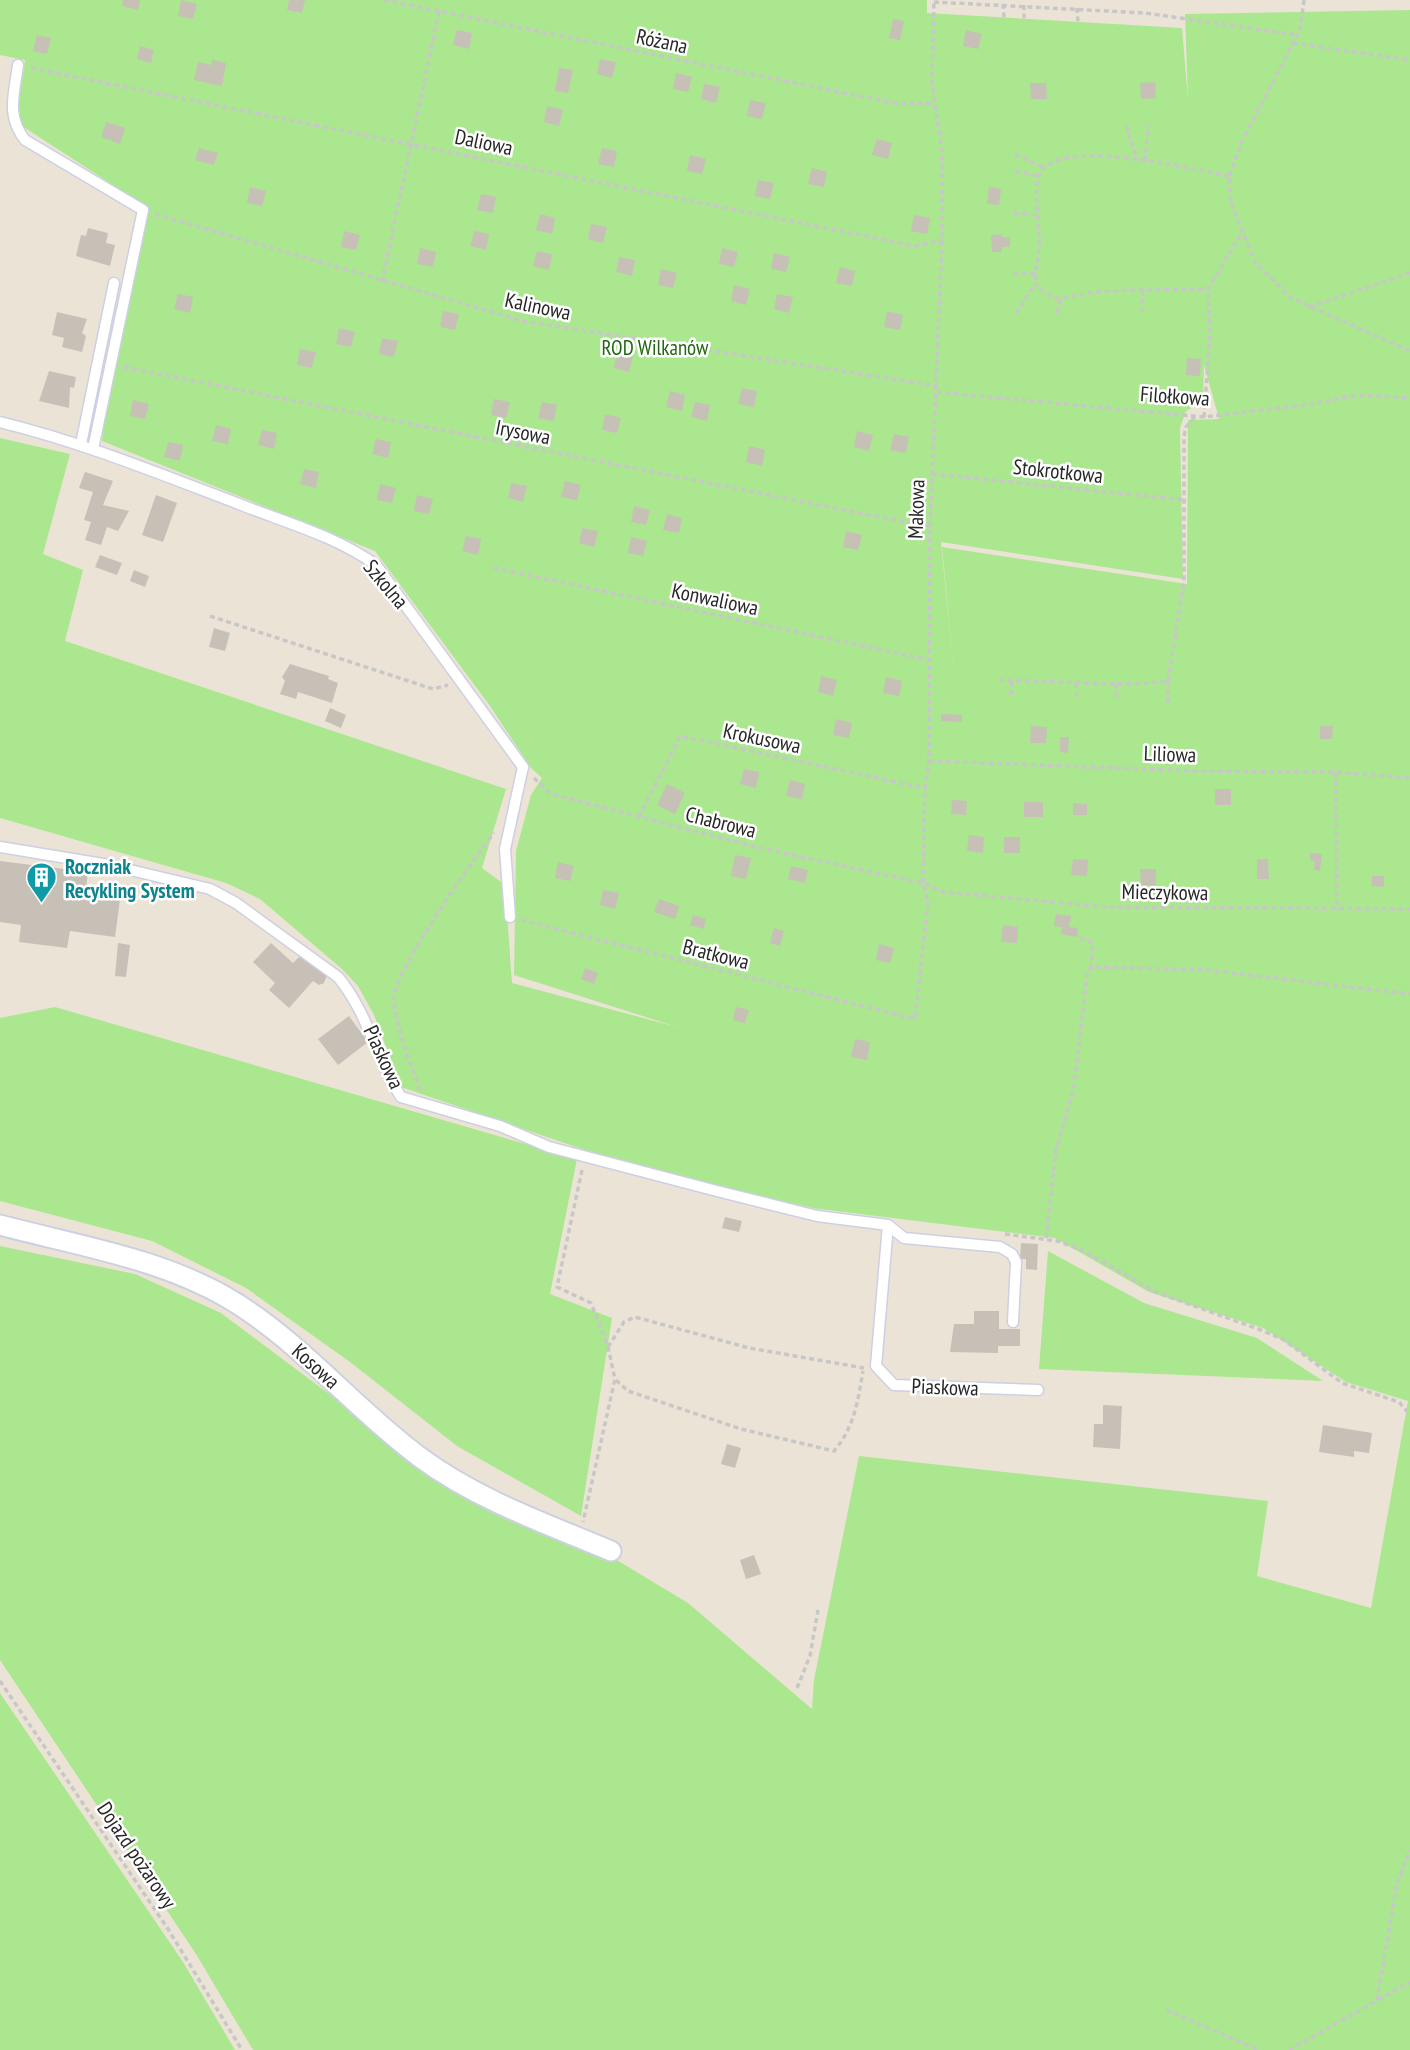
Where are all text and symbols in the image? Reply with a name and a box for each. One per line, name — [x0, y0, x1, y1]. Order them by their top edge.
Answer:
street label: Różana — [634, 22, 690, 60]
street label: Daliowa — [453, 123, 515, 161]
street label: Kalinowa — [503, 286, 573, 326]
park label: ROD Wilkanów — [602, 334, 709, 361]
street label: Filołkowa — [1139, 380, 1211, 412]
street label: Irysowa — [493, 413, 553, 451]
street label: Stokrotkowa — [1012, 453, 1104, 489]
street label: Makowa — [901, 479, 931, 539]
street label: Szkolna — [358, 554, 414, 614]
street label: Konwaliowa — [669, 577, 761, 621]
street label: Krokusowa — [721, 717, 803, 759]
street label: Liliowa — [1143, 740, 1197, 768]
street label: Chabrowa — [683, 800, 759, 844]
place label: Roczniak Recykling System — [65, 853, 195, 904]
building icon: Roczniak Recykling System — [25, 861, 59, 905]
street label: Mieczykowa — [1121, 878, 1209, 906]
street label: Bratkowa — [680, 933, 752, 975]
street label: Piaskowa — [358, 1021, 410, 1093]
street label: Kosowa — [286, 1337, 346, 1395]
street label: Piaskowa — [911, 1372, 979, 1402]
street label: Dojazd pożarowy — [91, 1796, 183, 1914]

